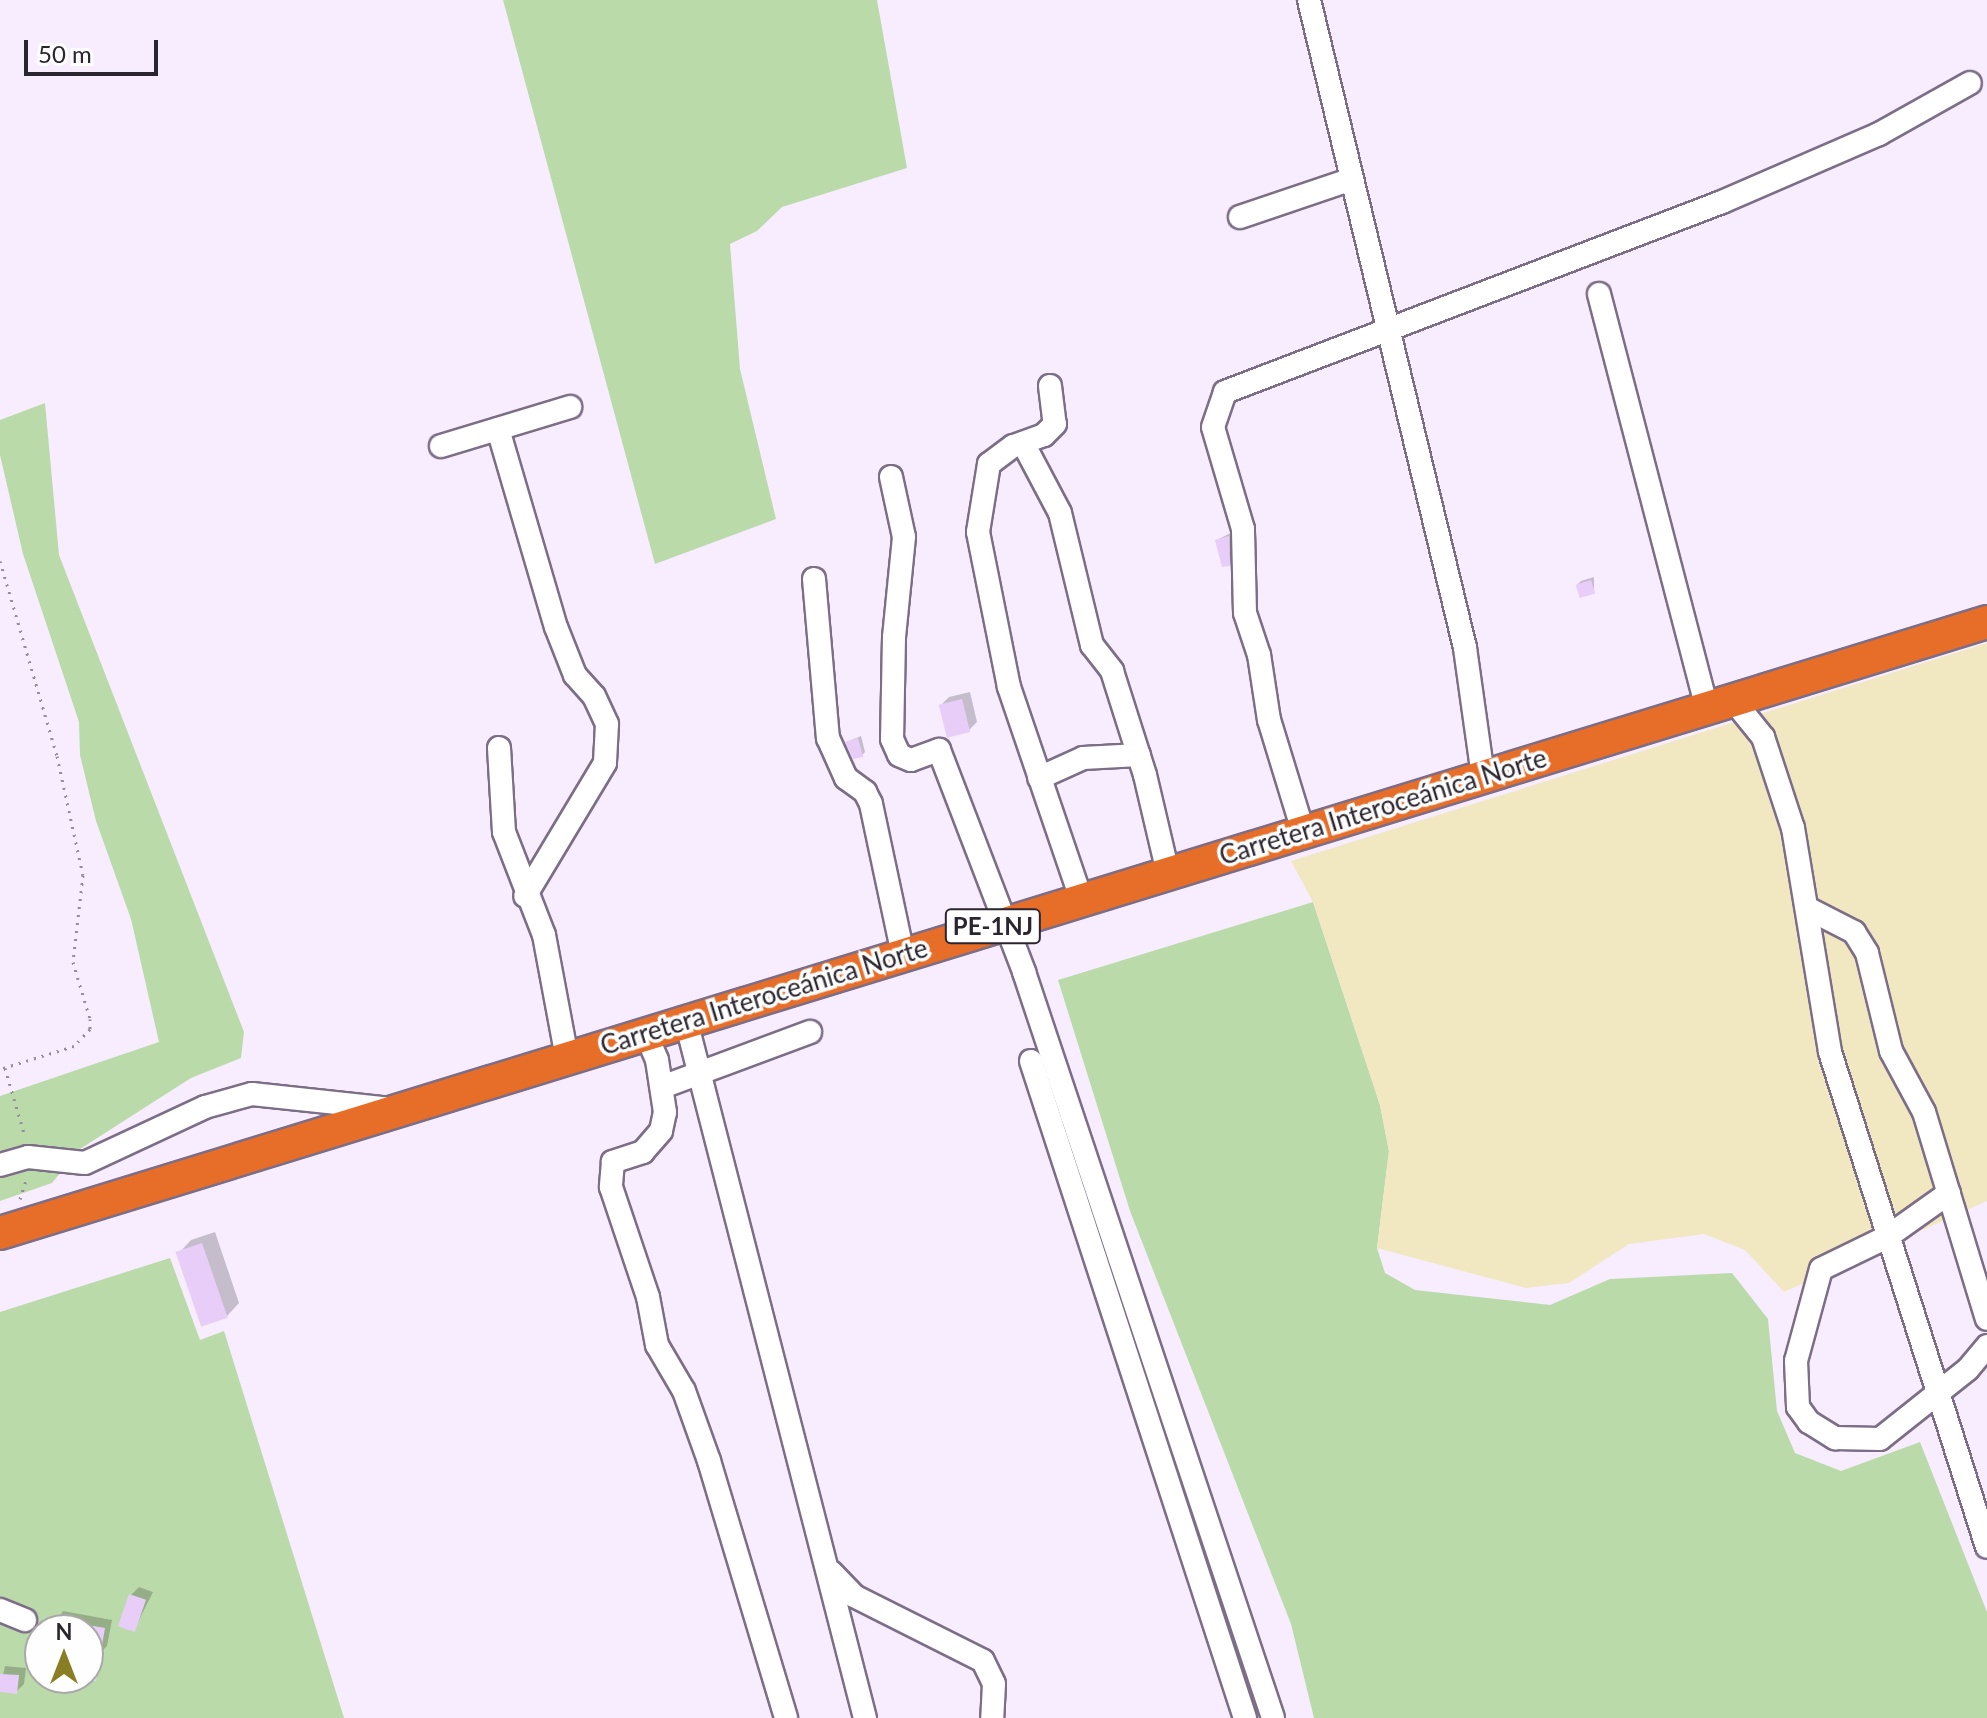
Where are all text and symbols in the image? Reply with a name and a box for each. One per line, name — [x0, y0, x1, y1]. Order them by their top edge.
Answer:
scale bar — [28, 24, 162, 74]
text: 50 m — [38, 39, 92, 68]
street label: Carretera Interoceánica Norte — [1216, 742, 1550, 872]
road number: PE-1NJ — [943, 906, 1043, 946]
street label: Carretera Interoceánica Norte — [597, 932, 931, 1062]
north arrow — [24, 1614, 104, 1694]
text: N — [56, 1618, 72, 1645]

